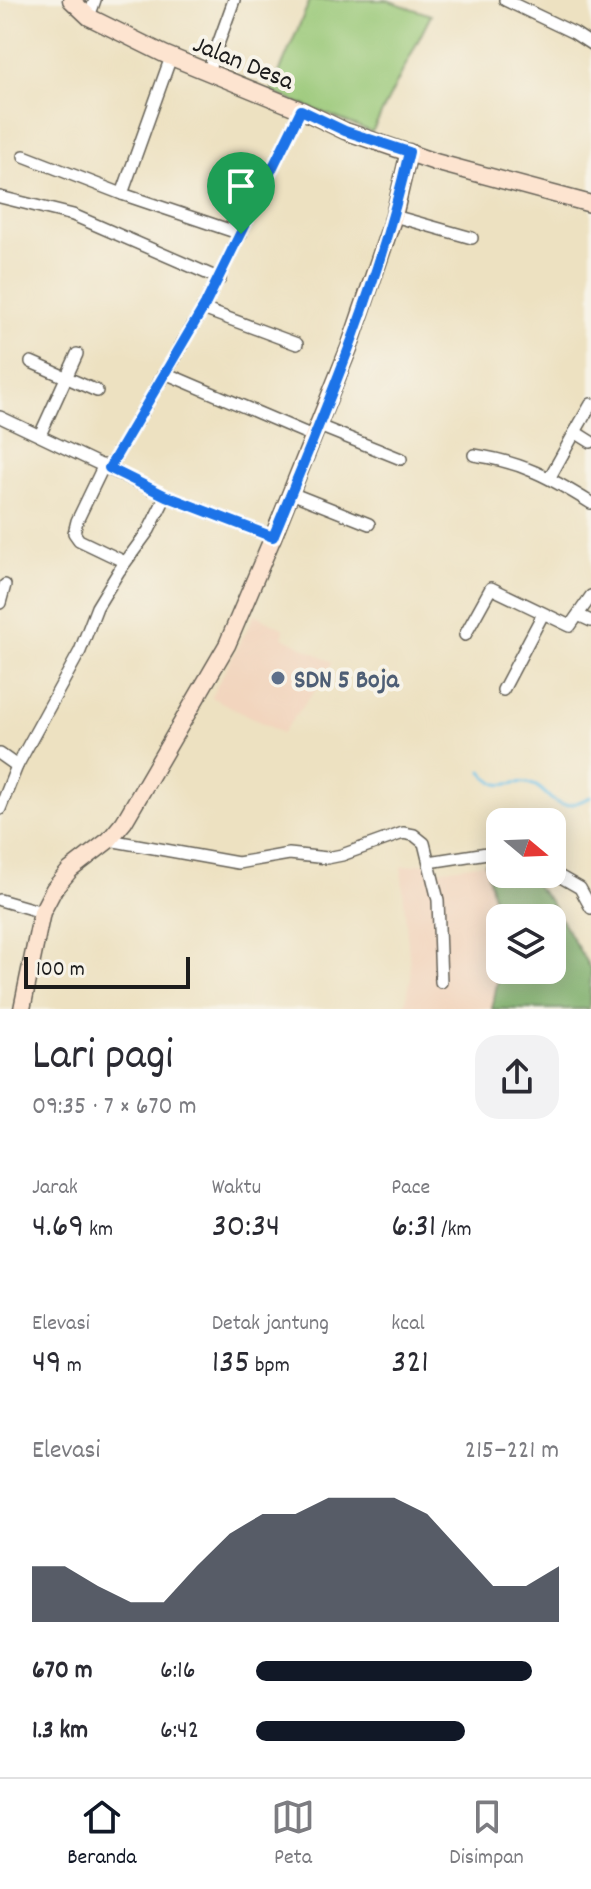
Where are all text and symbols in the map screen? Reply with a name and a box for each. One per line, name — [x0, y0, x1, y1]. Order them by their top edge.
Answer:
street label: Jalan Desa — [187, 27, 300, 102]
pin — [207, 152, 275, 234]
icon: arrive — [219, 164, 263, 208]
place label: SDN 5 Boja — [294, 663, 399, 700]
marker: SDN 5 Boja — [269, 669, 287, 687]
north arrow — [486, 808, 566, 888]
map controls — [486, 808, 566, 984]
button: layers — [486, 904, 566, 984]
scale bar — [24, 953, 190, 989]
text: 100 m — [36, 955, 85, 986]
text: Lari pagi — [32, 1027, 173, 1090]
button: share — [475, 1035, 559, 1119]
text: 09:35 · 7 × 670 m — [32, 1089, 197, 1126]
text: Jarak — [32, 1173, 78, 1204]
text: Waktu — [212, 1173, 261, 1204]
text: Pace — [391, 1173, 430, 1204]
text: 4.69 — [32, 1204, 84, 1253]
text: 30:34 — [212, 1204, 280, 1253]
text: 6:31 — [391, 1204, 436, 1253]
text: km — [84, 1215, 113, 1246]
text: /km — [436, 1215, 472, 1246]
text: Elevasi — [32, 1309, 90, 1340]
text: Detak jantung — [212, 1309, 329, 1340]
text: kcal — [391, 1309, 425, 1340]
text: 49 — [32, 1340, 62, 1389]
text: 135 — [212, 1340, 250, 1389]
text: 321 — [391, 1340, 429, 1389]
text: m — [62, 1351, 82, 1382]
text: bpm — [250, 1351, 290, 1382]
text: Elevasi — [32, 1433, 100, 1470]
text: 215–221 m — [465, 1433, 559, 1470]
text: 670 m — [32, 1653, 93, 1690]
text: 6:16 — [160, 1653, 196, 1690]
text: 1.3 km — [32, 1713, 88, 1750]
text: 6:42 — [160, 1713, 199, 1750]
tab: Beranda — [67, 1795, 137, 1874]
tab: Peta — [271, 1795, 315, 1874]
tab: Disimpan — [449, 1795, 524, 1874]

